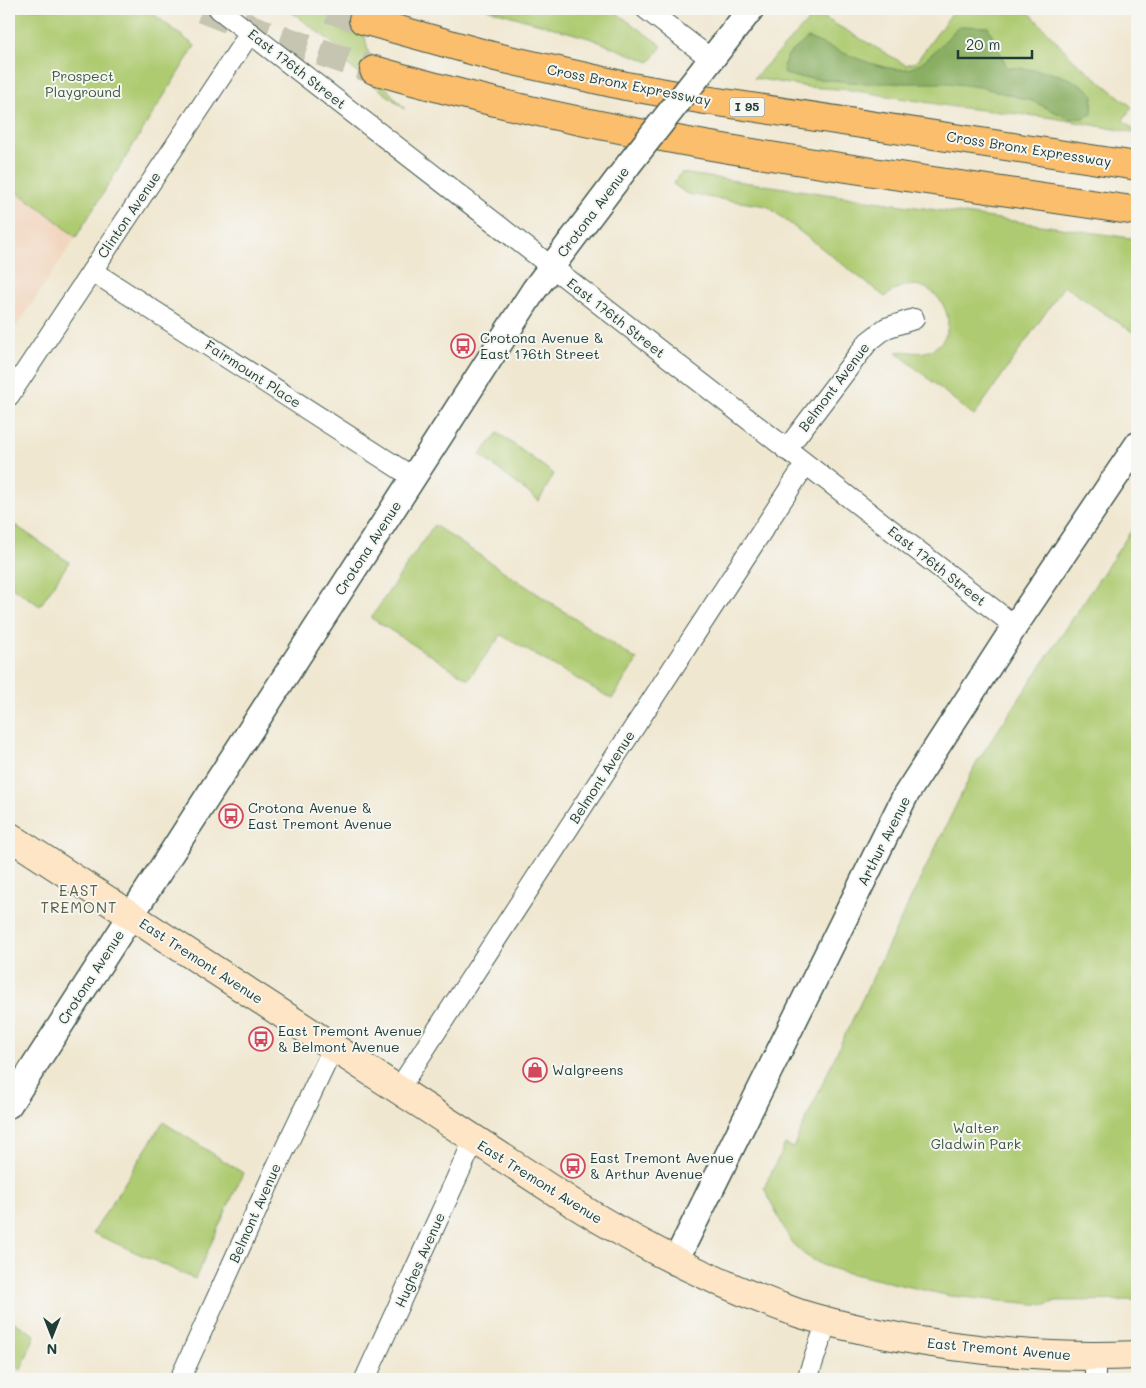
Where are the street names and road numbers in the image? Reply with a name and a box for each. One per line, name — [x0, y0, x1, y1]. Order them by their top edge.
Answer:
street label: East 176th Street — [244, 24, 350, 113]
street label: Cross Bronx Expressway — [545, 59, 713, 110]
road number: I 95 — [730, 98, 764, 116]
street label: Cross Bronx Expressway — [945, 126, 1113, 171]
street label: Crotona Avenue — [552, 162, 633, 261]
street label: Clinton Avenue — [93, 168, 165, 262]
street label: East 176th Street — [563, 273, 669, 362]
street label: Fairmount Place — [202, 335, 305, 412]
street label: Belmont Avenue — [794, 338, 873, 435]
street label: Crotona Avenue — [330, 497, 405, 599]
street label: East 176th Street — [884, 521, 990, 610]
street label: Belmont Avenue — [564, 727, 639, 827]
street label: Arthur Avenue — [853, 793, 914, 889]
street label: East Tremont Avenue — [136, 913, 267, 1008]
street label: Crotona Avenue — [53, 926, 128, 1028]
street label: East Tremont Avenue — [474, 1135, 606, 1228]
street label: Belmont Avenue — [224, 1160, 285, 1266]
street label: Hughes Avenue — [390, 1209, 449, 1310]
street label: East Tremont Avenue — [926, 1333, 1072, 1364]

